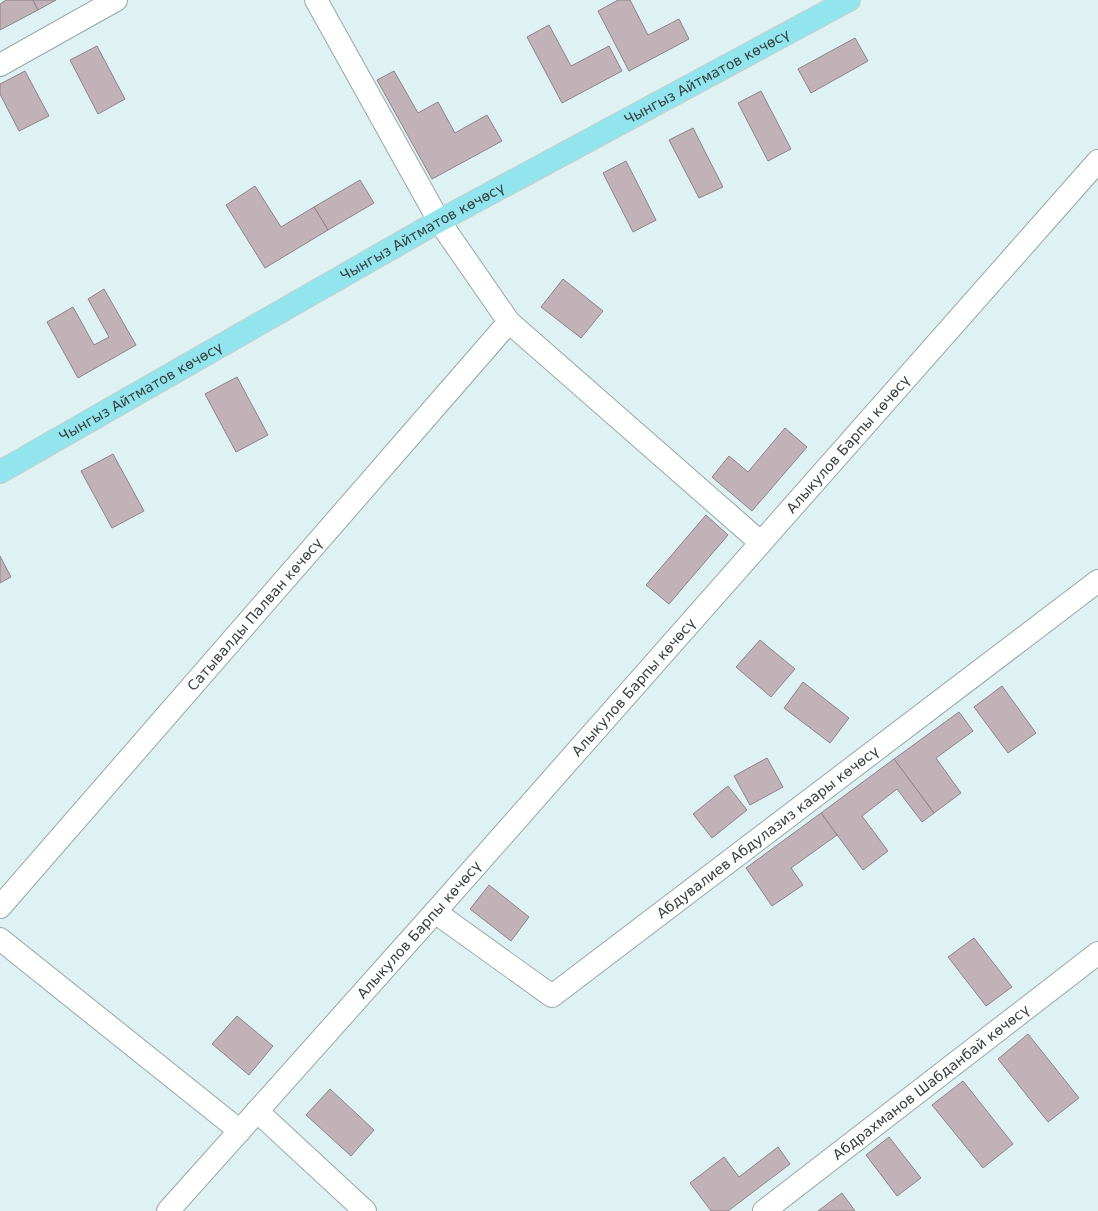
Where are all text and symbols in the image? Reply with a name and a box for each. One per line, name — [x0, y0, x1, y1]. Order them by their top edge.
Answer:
street label: Чынгыз Айтматов көчөсү — [621, 26, 792, 128]
street label: Чынгыз Айтматов көчөсү — [337, 179, 507, 284]
street label: Чынгыз Айтматов көчөсү — [56, 339, 225, 445]
street label: Алыкулов Барпы көчөсү — [783, 372, 913, 516]
street label: Сатывалды Палван көчөсү — [184, 535, 325, 694]
street label: Алыкулов Барпы көчөсү — [569, 615, 699, 759]
street label: Абдувалиев Абдулазиз каары көчөсү — [654, 743, 882, 922]
street label: Алыкулов Барпы көчөсү — [354, 858, 484, 1002]
street label: Абдрахманов Шабданбай көчөсү — [830, 1001, 1032, 1163]

